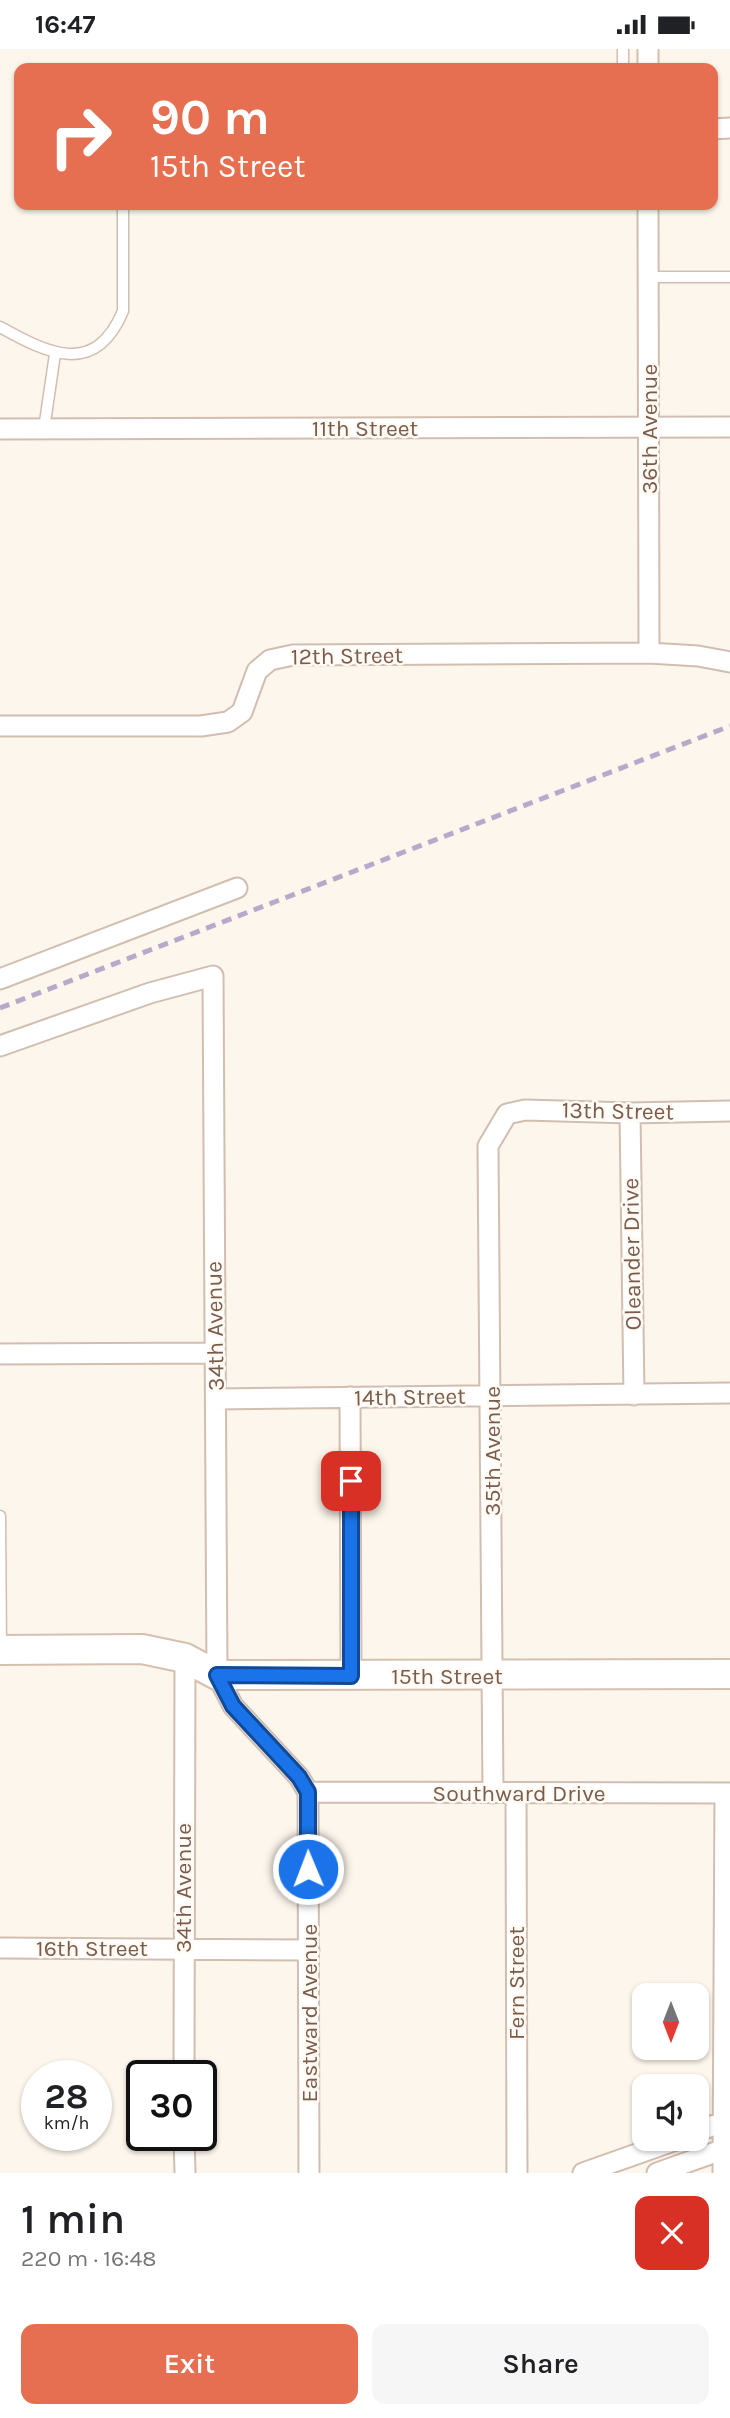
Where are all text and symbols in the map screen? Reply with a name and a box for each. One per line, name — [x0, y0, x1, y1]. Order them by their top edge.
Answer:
text: 16:47 — [35, 9, 95, 40]
text: 90 m — [150, 89, 270, 146]
icon: right — [35, 91, 126, 182]
text: 15th Street — [150, 148, 305, 185]
street label: 36th Avenue — [636, 364, 663, 494]
street label: 11th Street — [312, 415, 419, 442]
street label: 12th Street — [291, 642, 404, 670]
street label: 13th Street — [562, 1097, 675, 1125]
street label: Oleander Drive — [617, 1177, 647, 1331]
street label: 34th Avenue — [200, 1261, 230, 1391]
street label: 14th Street — [354, 1383, 466, 1411]
street label: 35th Avenue — [479, 1386, 506, 1516]
pin — [321, 1451, 381, 1511]
icon: arrive — [332, 1462, 370, 1500]
street label: 15th Street — [391, 1663, 503, 1690]
street label: Southward Drive — [432, 1780, 606, 1807]
street label: 34th Avenue — [170, 1823, 197, 1953]
position arrow — [271, 1832, 345, 1906]
street label: Eastward Avenue — [296, 1924, 323, 2102]
street label: Fern Street — [503, 1926, 530, 2040]
street label: 16th Street — [36, 1935, 148, 1962]
north arrow — [632, 1983, 709, 2060]
map controls — [632, 1983, 709, 2151]
speed limit sign: 30 — [126, 2060, 217, 2151]
button: sound — [632, 2074, 709, 2151]
text: 28 — [45, 2076, 88, 2117]
text: km/h — [44, 2112, 89, 2134]
text: 1 min — [21, 2194, 125, 2244]
button: close — [635, 2196, 709, 2270]
text: 220 m · 16:48 — [21, 2245, 156, 2272]
button: Exit — [21, 2324, 358, 2404]
button: Share — [372, 2324, 709, 2404]

